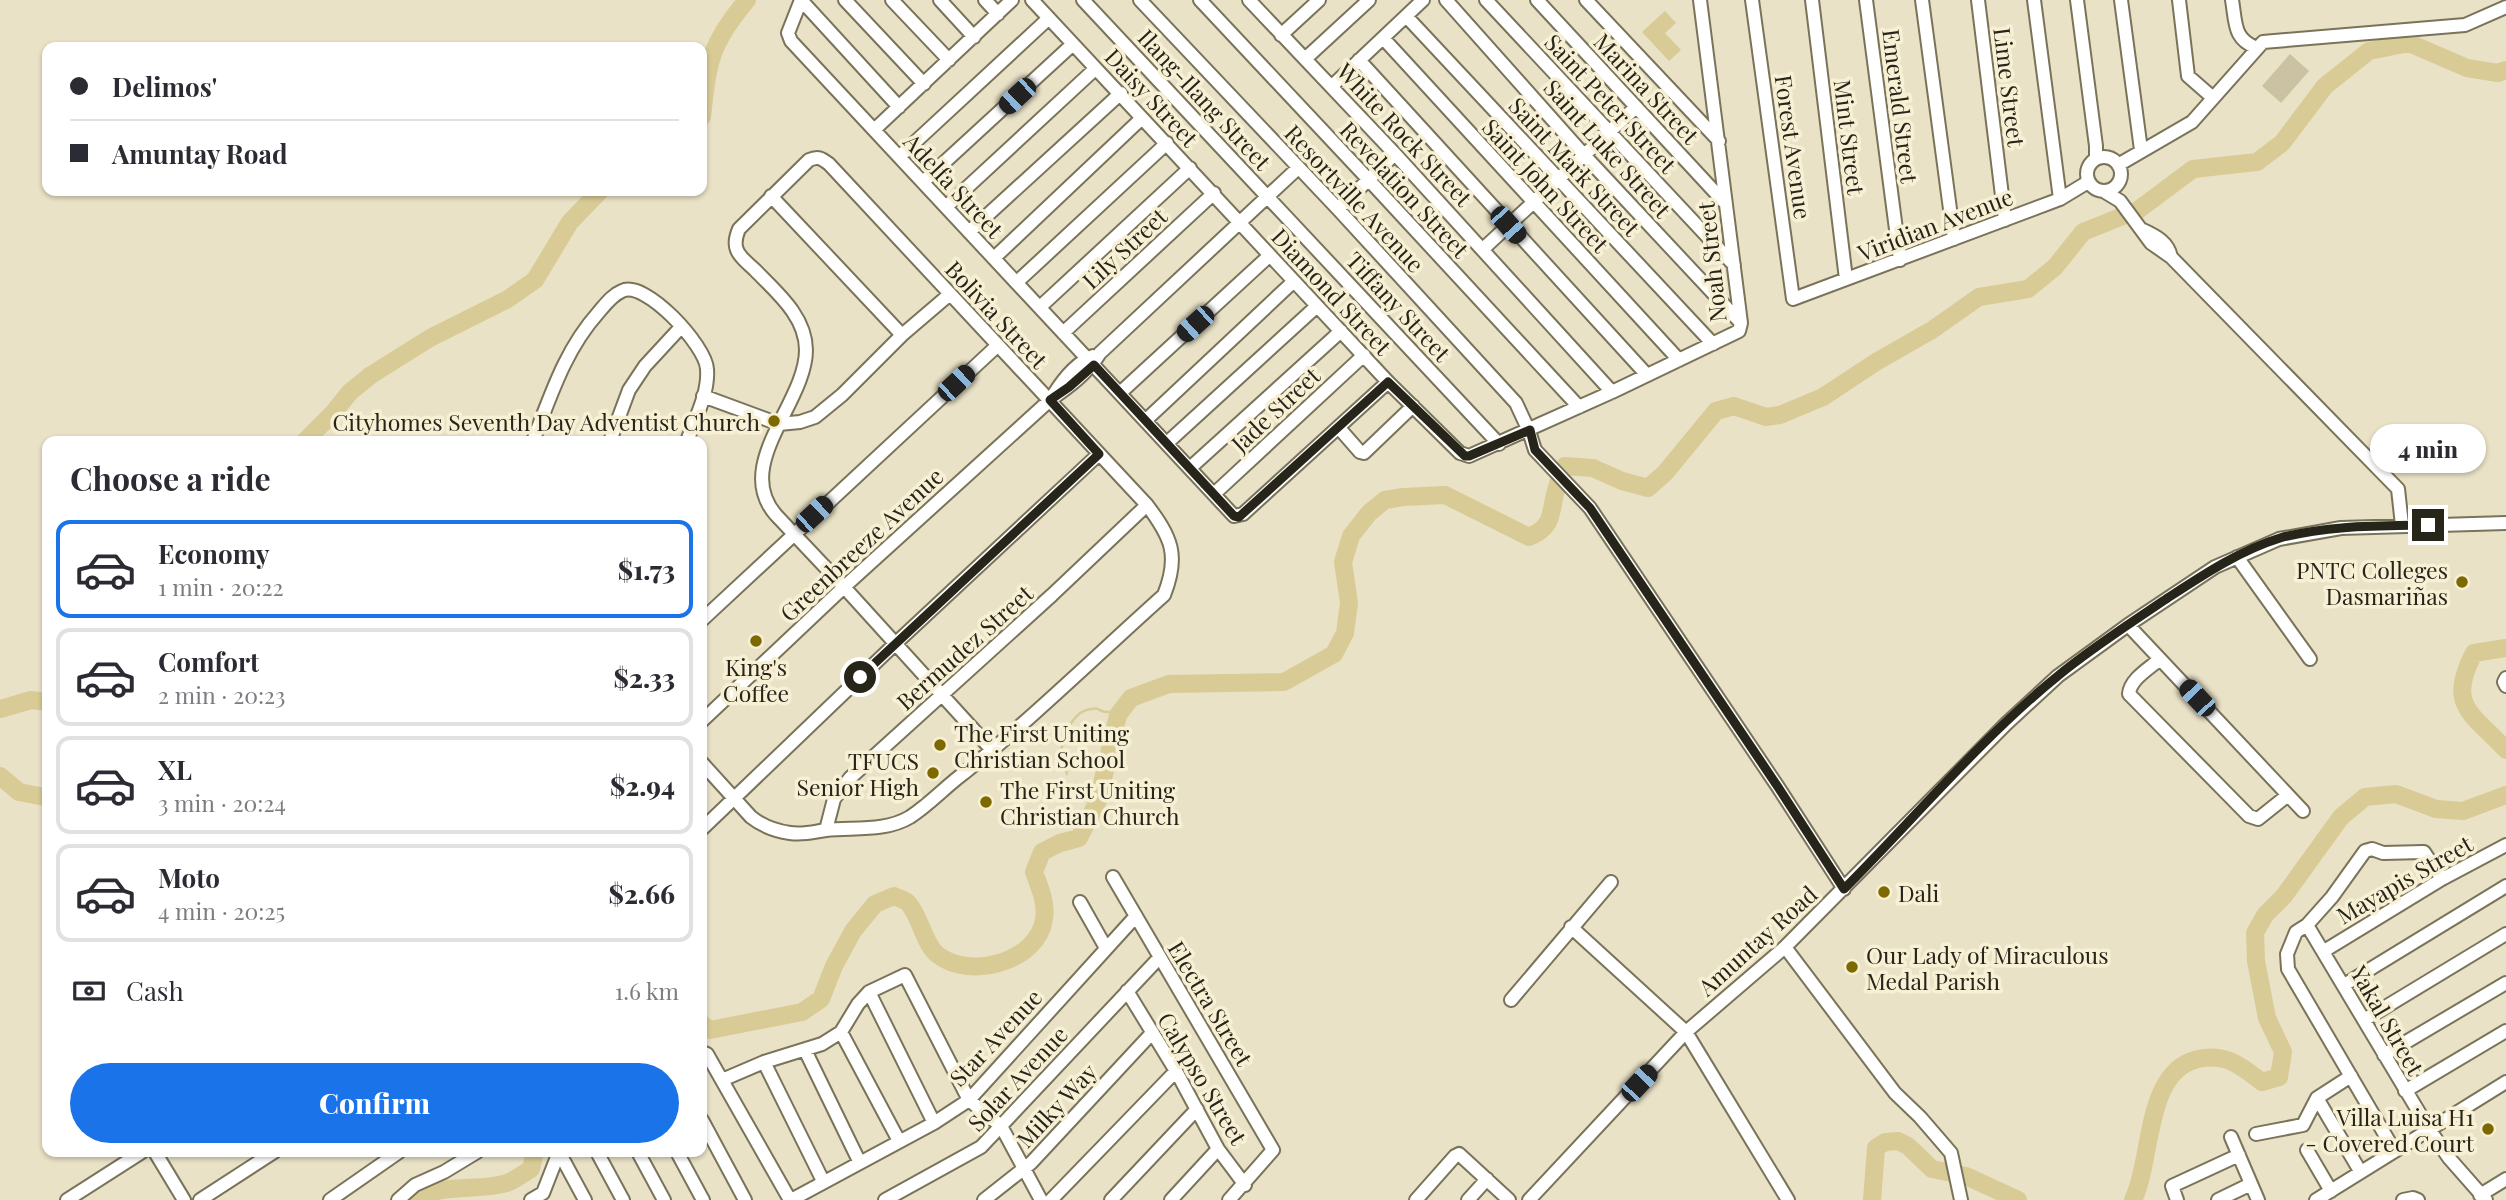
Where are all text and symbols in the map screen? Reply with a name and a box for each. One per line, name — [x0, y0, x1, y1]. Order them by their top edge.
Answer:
street label: Ilang-Ilang Street — [1132, 22, 1279, 177]
street label: Marina Street — [1588, 26, 1707, 151]
street label: Lime Street — [1987, 26, 2033, 149]
street label: Saint Peter Street — [1538, 27, 1684, 180]
street label: Emerald Street — [1876, 27, 1926, 186]
street label: Daisy Street — [1099, 41, 1206, 153]
street label: White Rock Street — [1330, 55, 1480, 213]
text: Delimos' — [112, 69, 217, 104]
street label: Saint Luke Street — [1538, 72, 1679, 224]
street label: Forest Avenue — [1769, 73, 1819, 221]
car — [995, 74, 1040, 118]
street label: Mint Street — [1828, 78, 1873, 197]
street label: Saint Mark Street — [1503, 90, 1648, 243]
street label: Saint John Street — [1476, 112, 1617, 259]
street label: Revelation Street — [1334, 114, 1477, 265]
street label: Resortville Avenue — [1278, 118, 1432, 278]
street label: Adelfa Street — [897, 125, 1011, 245]
text: Amuntay Road — [112, 136, 288, 171]
street label: Viridian Avenue — [1852, 180, 2017, 268]
street label: Noah Street — [1689, 199, 1733, 324]
street label: Lily Street — [1075, 200, 1174, 295]
car — [1487, 202, 1530, 248]
street label: Diamond Street — [1265, 221, 1399, 362]
street label: Tiffany Street — [1340, 244, 1458, 368]
street label: Bolivia Street — [939, 253, 1056, 375]
car — [1173, 302, 1218, 346]
street label: Jade Street — [1223, 359, 1327, 459]
car — [934, 361, 979, 405]
place label: Cityhomes Seventh Day Adventist Church — [332, 406, 760, 437]
marker: Cityhomes Seventh Day Adventist Church — [766, 413, 782, 429]
callout: 4 min — [2370, 424, 2486, 472]
text: 4 min — [2398, 433, 2458, 464]
text: Choose a ride — [70, 456, 271, 499]
street label: Greenbreeze Avenue — [773, 460, 949, 628]
car — [792, 492, 837, 536]
route end — [2412, 509, 2444, 541]
text: Economy — [158, 536, 269, 571]
icon: car — [74, 538, 137, 601]
text: $1.73 — [618, 552, 675, 587]
place label: PNTC Colleges Dasmariñas — [2296, 554, 2448, 611]
text: 1 min · 20:22 — [158, 571, 284, 602]
marker: PNTC Colleges Dasmariñas — [2454, 574, 2470, 590]
street label: Bermudez Street — [889, 577, 1039, 717]
marker: King's Coffee — [748, 633, 764, 649]
text: Comfort — [158, 644, 259, 679]
icon: car — [74, 646, 137, 709]
place label: King's Coffee — [723, 651, 789, 708]
text: $2.33 — [614, 660, 675, 695]
route start — [844, 661, 876, 693]
car — [2175, 675, 2220, 721]
text: 2 min · 20:23 — [158, 679, 286, 710]
place label: The First Uniting Christian School — [954, 717, 1129, 774]
marker: The First Uniting Christian School — [932, 737, 948, 753]
place label: TFUCS Senior High — [797, 745, 919, 802]
text: XL — [158, 752, 192, 787]
icon: car — [74, 754, 137, 817]
marker: TFUCS Senior High — [925, 765, 941, 781]
text: $2.94 — [610, 768, 675, 803]
place label: The First Uniting Christian Church — [1000, 774, 1180, 831]
text: 3 min · 20:24 — [158, 787, 286, 818]
marker: The First Uniting Christian Church — [978, 794, 994, 810]
street label: Mayapis Street — [2330, 827, 2478, 930]
text: Moto — [158, 860, 220, 895]
icon: car — [74, 862, 137, 925]
text: $2.66 — [609, 876, 675, 911]
place label: Dali — [1898, 877, 1940, 908]
street label: Amuntay Road — [1690, 878, 1823, 1003]
marker: Dali — [1876, 884, 1892, 900]
text: 4 min · 20:25 — [158, 895, 285, 926]
street label: Electra Street — [1162, 935, 1261, 1072]
place label: Our Lady of Miraculous Medal Parish — [1866, 939, 2109, 996]
marker: Our Lady of Miraculous Medal Parish — [1844, 959, 1860, 975]
street label: Yakal Street — [2344, 959, 2432, 1081]
icon: cash — [70, 972, 108, 1010]
text: Cash — [126, 973, 184, 1008]
text: 1.6 km — [615, 975, 679, 1006]
street label: Star Avenue — [942, 982, 1048, 1092]
street label: Calypso Street — [1151, 1006, 1255, 1151]
street label: Solar Avenue — [960, 1019, 1074, 1137]
street label: Milky Way — [1009, 1056, 1103, 1154]
car — [1617, 1060, 1662, 1106]
button: Confirm — [70, 1063, 679, 1143]
place label: Villa Luisa H1 - Covered Court — [2305, 1101, 2475, 1158]
marker: Villa Luisa H1 - Covered Court — [2480, 1121, 2496, 1137]

